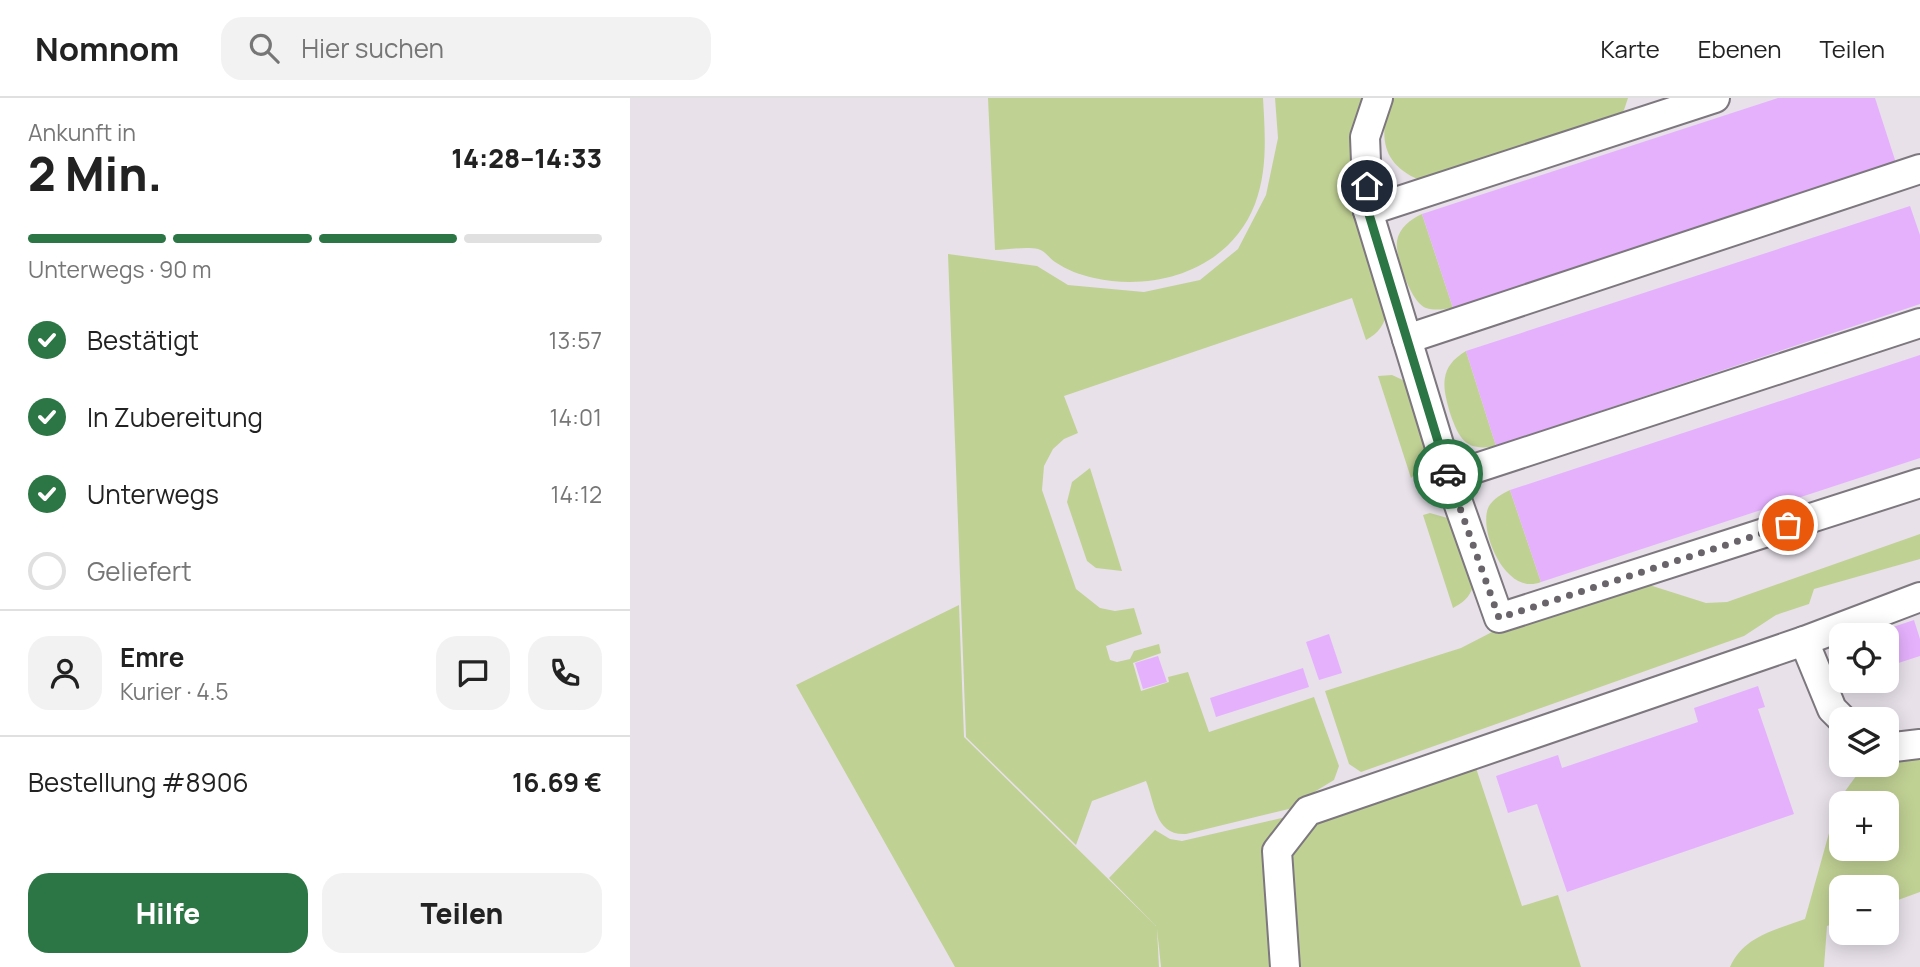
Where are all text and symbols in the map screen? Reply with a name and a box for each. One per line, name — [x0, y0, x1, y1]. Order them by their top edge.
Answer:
search box — [221, 17, 711, 80]
text: Nomnom — [35, 26, 179, 71]
icon: search — [245, 29, 283, 67]
text: Hier suchen — [301, 30, 444, 66]
text: Karte — [1600, 32, 1660, 65]
text: Ebenen — [1698, 32, 1781, 65]
text: Teilen — [1819, 32, 1885, 65]
text: Ankunft in — [28, 116, 136, 148]
text: 14:28–14:33 — [451, 140, 602, 176]
text: 2 Min. — [28, 142, 162, 205]
pin — [1337, 156, 1397, 216]
icon: home — [1348, 167, 1386, 205]
text: Unterwegs · 90 m — [28, 253, 211, 285]
icon: check — [28, 321, 66, 359]
text: Bestätigt — [87, 322, 199, 358]
text: 13:57 — [549, 324, 602, 356]
icon: check — [28, 398, 66, 436]
text: In Zubereitung — [87, 399, 263, 435]
text: 14:01 — [550, 401, 602, 433]
courier — [1413, 439, 1483, 509]
icon: car — [1429, 455, 1467, 493]
icon: check — [28, 475, 66, 513]
text: Unterwegs — [87, 476, 219, 512]
text: 14:12 — [551, 478, 602, 510]
pin — [1758, 495, 1818, 555]
icon: bag — [1769, 506, 1807, 544]
text: Geliefert — [87, 553, 192, 589]
map controls — [1829, 623, 1899, 945]
button: locate — [1829, 623, 1899, 693]
button: person — [28, 636, 102, 710]
button: chat — [436, 636, 510, 710]
button: phone — [528, 636, 602, 710]
text: Emre — [120, 639, 184, 675]
text: Kurier · 4.5 — [120, 675, 229, 707]
button: layers — [1829, 707, 1899, 777]
text: Bestellung #8906 — [28, 764, 249, 800]
text: 16.69 € — [512, 764, 602, 800]
button: + — [1829, 791, 1899, 861]
button: Hilfe — [28, 873, 308, 953]
button: Teilen — [322, 873, 602, 953]
button: − — [1829, 875, 1899, 945]

